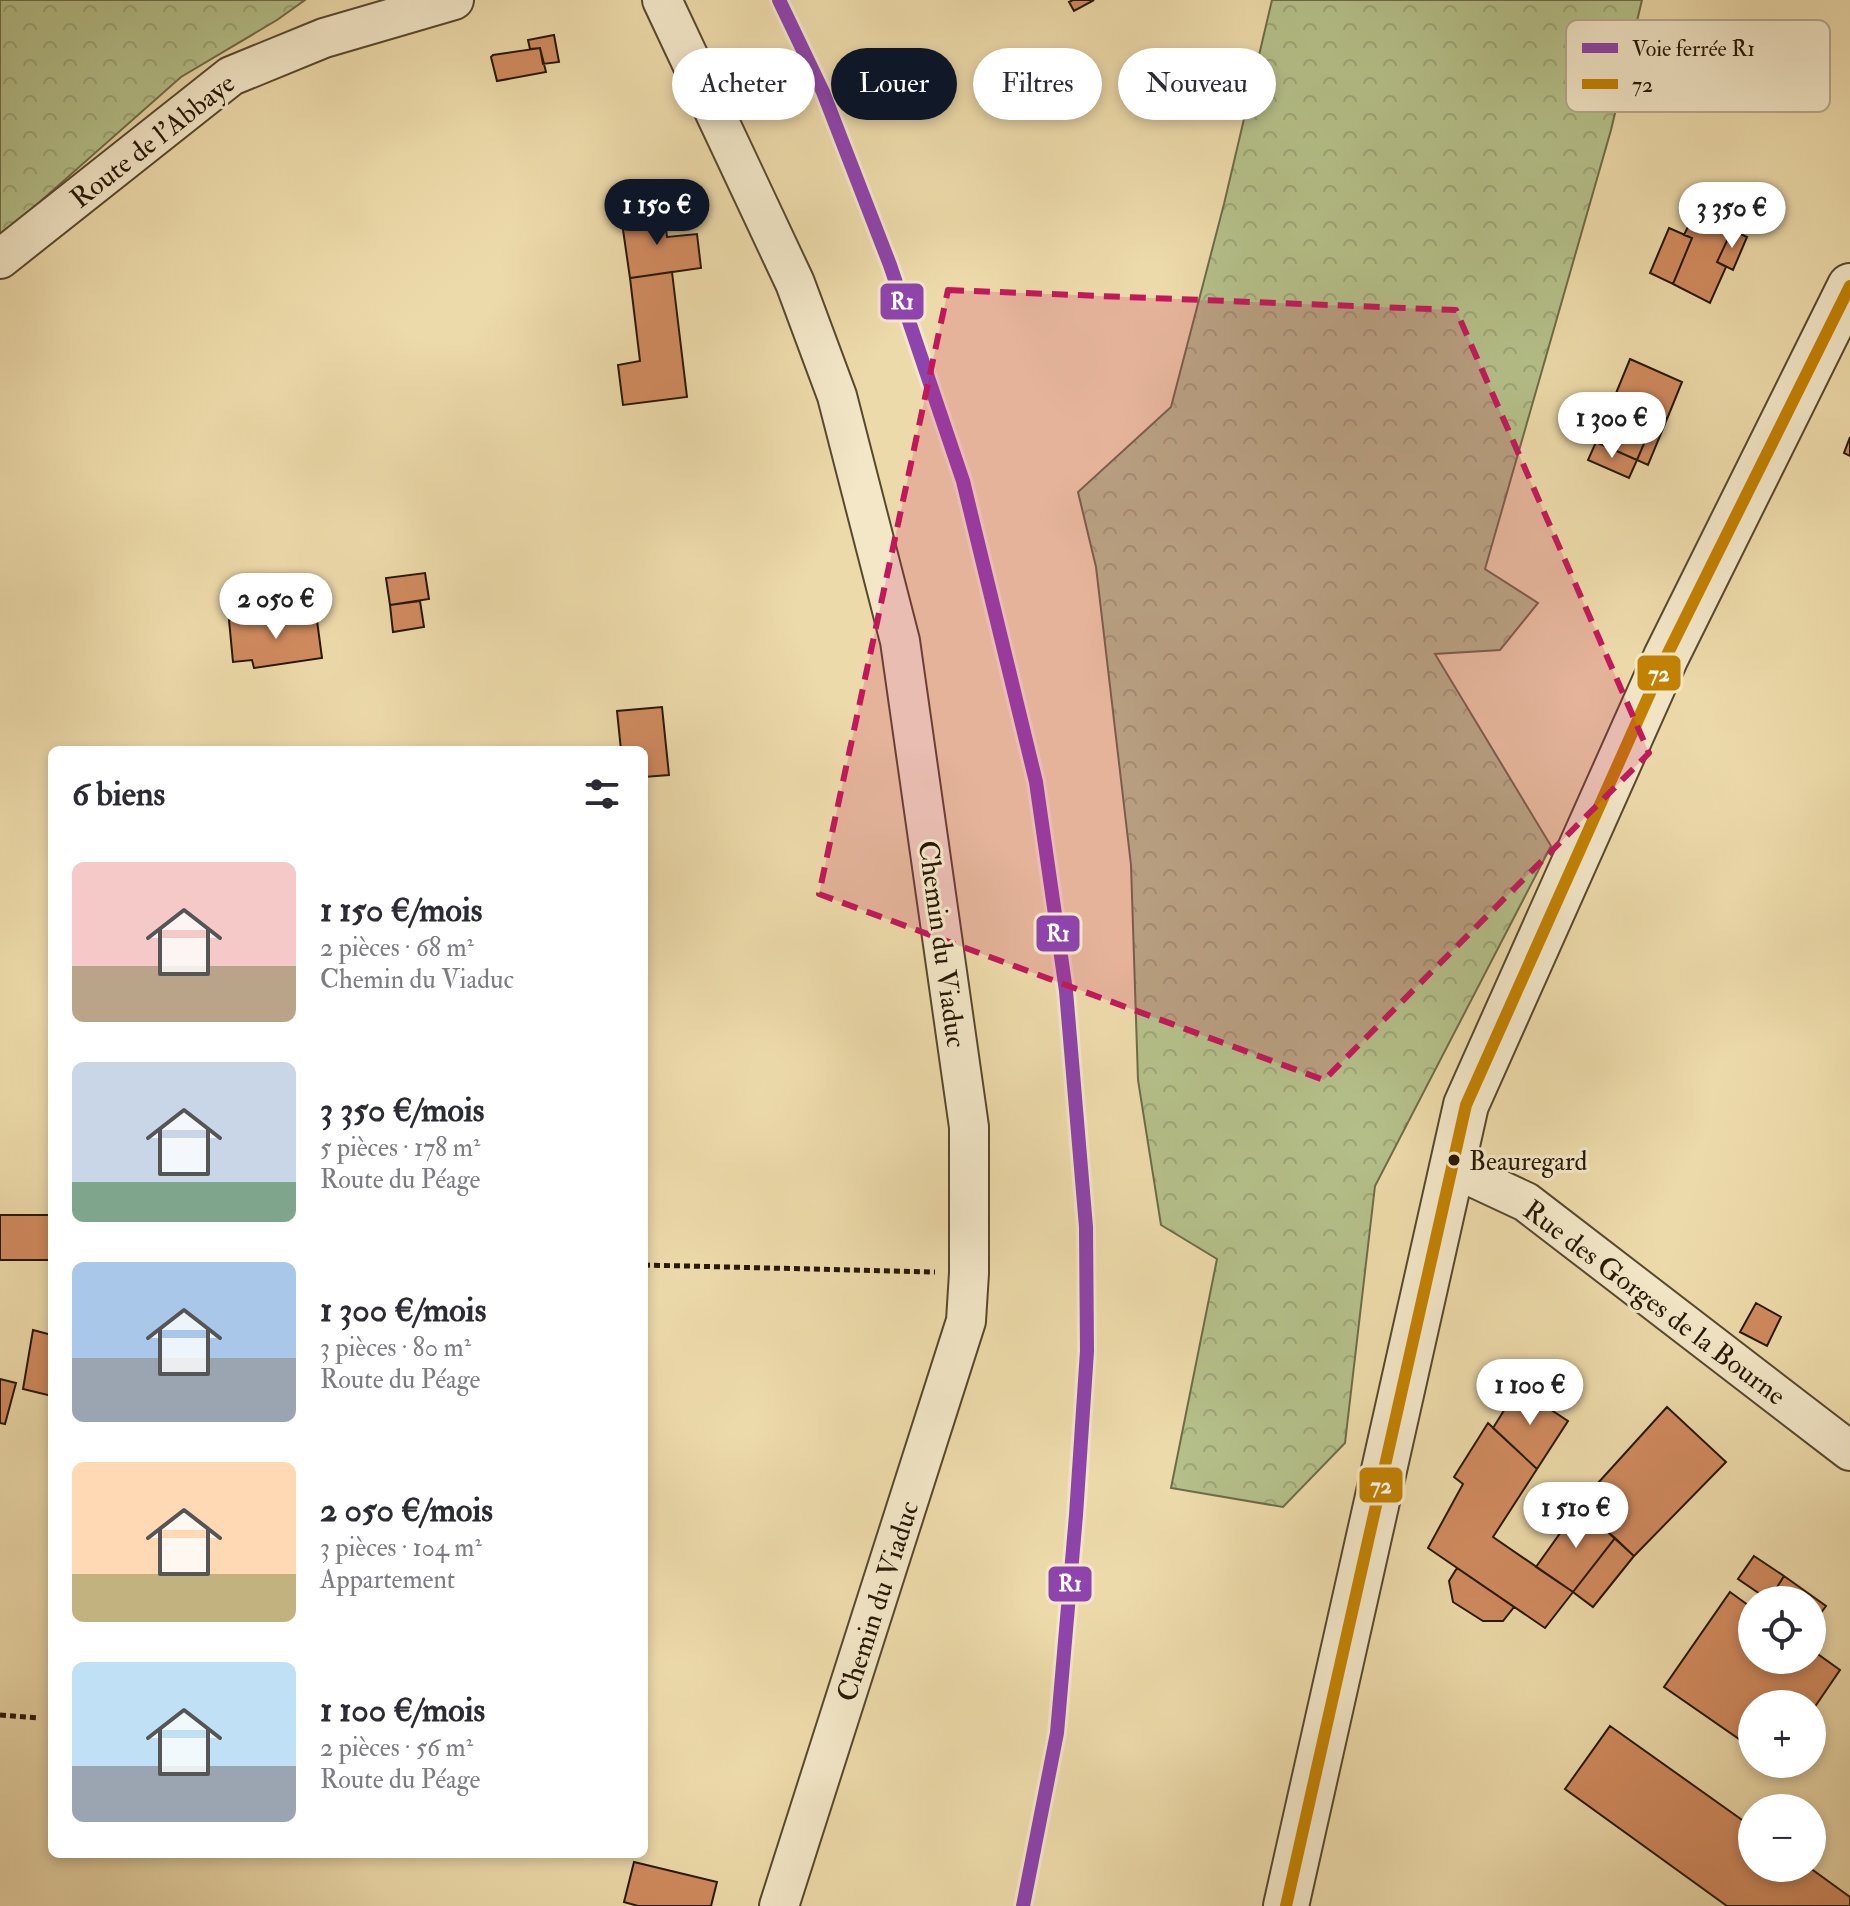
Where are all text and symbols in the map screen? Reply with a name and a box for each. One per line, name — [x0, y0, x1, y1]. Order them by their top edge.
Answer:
legend — [1566, 20, 1830, 112]
text: Voie ferrée R1 — [1632, 35, 1755, 63]
chip: Acheter — [672, 48, 815, 120]
chip: Louer — [831, 48, 957, 120]
chip: Filtres — [973, 48, 1102, 120]
chip: Nouveau — [1118, 48, 1276, 120]
street label: Route de l'Abbaye — [64, 66, 242, 216]
text: 72 — [1632, 71, 1653, 99]
pin: 1 150 € — [583, 179, 731, 247]
pin: 3 350 € — [1658, 182, 1806, 250]
text: 1 150 € — [622, 189, 692, 221]
text: 3 350 € — [1697, 192, 1767, 224]
line badge: R1 — [879, 282, 925, 321]
text: R1 — [890, 288, 914, 316]
pin: 1 300 € — [1538, 392, 1686, 460]
text: 1 300 € — [1576, 402, 1648, 434]
pin: 2 050 € — [202, 573, 350, 641]
text: 2 050 € — [237, 583, 315, 615]
line badge: 72 — [1636, 654, 1682, 692]
text: 72 — [1648, 660, 1670, 688]
icon: filters — [580, 772, 624, 816]
text: 6 biens — [72, 773, 165, 816]
street label: Chemin du Viaduc — [910, 838, 973, 1050]
text: 1 150 €/mois — [320, 889, 483, 932]
icon: home — [136, 894, 232, 990]
line badge: R1 — [1035, 914, 1081, 953]
text: R1 — [1046, 920, 1070, 948]
text: 2 pièces · 68 m² — [320, 932, 474, 964]
text: Chemin du Viaduc — [320, 964, 514, 996]
text: 3 350 €/mois — [320, 1089, 484, 1132]
icon: home — [136, 1094, 232, 1190]
text: 5 pièces · 178 m² — [320, 1132, 480, 1164]
place label: Beauregard — [1469, 1146, 1588, 1178]
marker: Beauregard — [1446, 1152, 1462, 1168]
text: Route du Péage — [320, 1164, 480, 1196]
street label: Rue des Gorges de la Bourne — [1516, 1193, 1793, 1414]
text: 1 300 €/mois — [320, 1289, 486, 1332]
icon: home — [136, 1294, 232, 1390]
text: 3 pièces · 80 m² — [320, 1332, 471, 1364]
pin: 1 100 € — [1456, 1359, 1604, 1427]
text: Route du Péage — [320, 1364, 480, 1396]
text: 1 100 € — [1494, 1369, 1566, 1401]
line badge: 72 — [1358, 1466, 1404, 1504]
text: 72 — [1370, 1472, 1392, 1500]
pin: 1 510 € — [1502, 1482, 1650, 1550]
text: 2 050 €/mois — [320, 1489, 493, 1532]
text: 1 510 € — [1541, 1492, 1611, 1524]
icon: home — [136, 1494, 232, 1590]
street label: Chemin du Viaduc — [830, 1497, 927, 1706]
text: 3 pièces · 104 m² — [320, 1532, 482, 1564]
text: Appartement — [320, 1564, 455, 1596]
line badge: R1 — [1047, 1565, 1093, 1603]
text: R1 — [1058, 1570, 1082, 1598]
map controls — [1738, 1586, 1826, 1882]
button: locate — [1738, 1586, 1826, 1674]
text: 1 100 €/mois — [320, 1689, 485, 1732]
button: + — [1738, 1690, 1826, 1778]
icon: home — [136, 1694, 232, 1790]
text: 2 pièces · 56 m² — [320, 1732, 473, 1764]
text: Route du Péage — [320, 1764, 480, 1796]
button: − — [1738, 1794, 1826, 1882]

